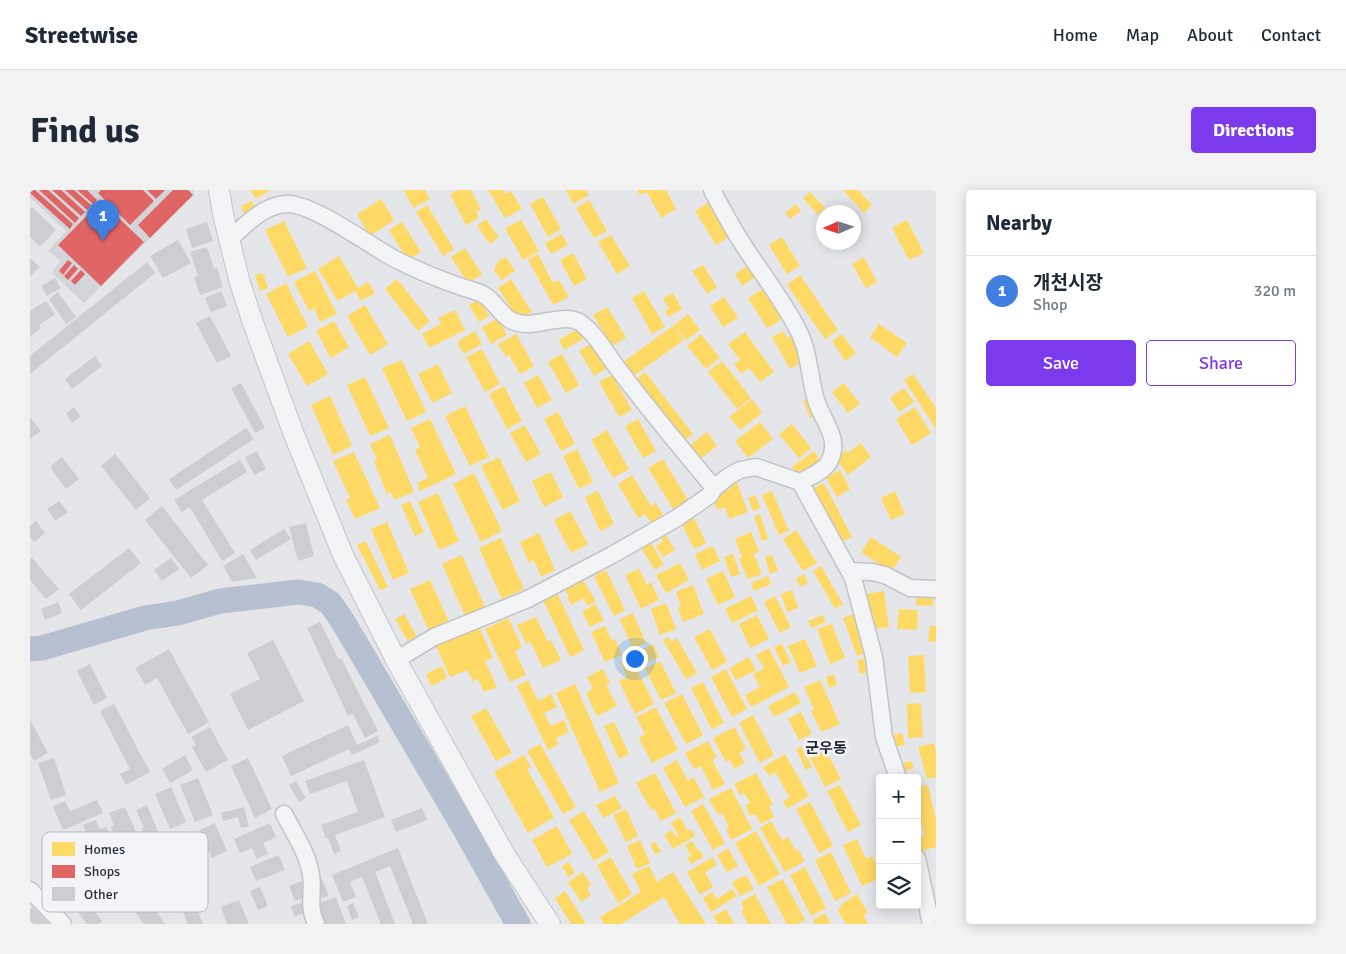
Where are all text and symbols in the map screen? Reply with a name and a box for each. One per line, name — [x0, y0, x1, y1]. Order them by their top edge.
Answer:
text: Streetwise — [25, 20, 138, 50]
text: Home — [1053, 24, 1098, 46]
text: Map — [1126, 24, 1159, 46]
text: About — [1187, 24, 1233, 46]
text: Contact — [1261, 24, 1321, 46]
button: Directions — [1191, 107, 1316, 153]
text: Find us — [30, 109, 140, 152]
pin: 1 — [87, 200, 119, 241]
north arrow — [816, 205, 861, 250]
text: Nearby — [986, 210, 1052, 236]
text: 개천시장 — [1033, 271, 1103, 295]
text: 1 — [998, 281, 1006, 301]
text: 320 m — [1254, 281, 1296, 301]
text: Shop — [1033, 295, 1067, 315]
button: Save — [986, 340, 1136, 386]
button: Share — [1146, 340, 1296, 386]
your location — [622, 646, 648, 672]
district label: 군우동 — [805, 739, 847, 757]
map controls — [876, 774, 921, 909]
button: + — [876, 774, 921, 819]
button: − — [876, 819, 921, 864]
legend — [42, 832, 208, 912]
text: Homes — [84, 841, 125, 858]
text: Shops — [84, 863, 120, 880]
button: layers — [876, 864, 921, 909]
text: Other — [84, 886, 119, 903]

